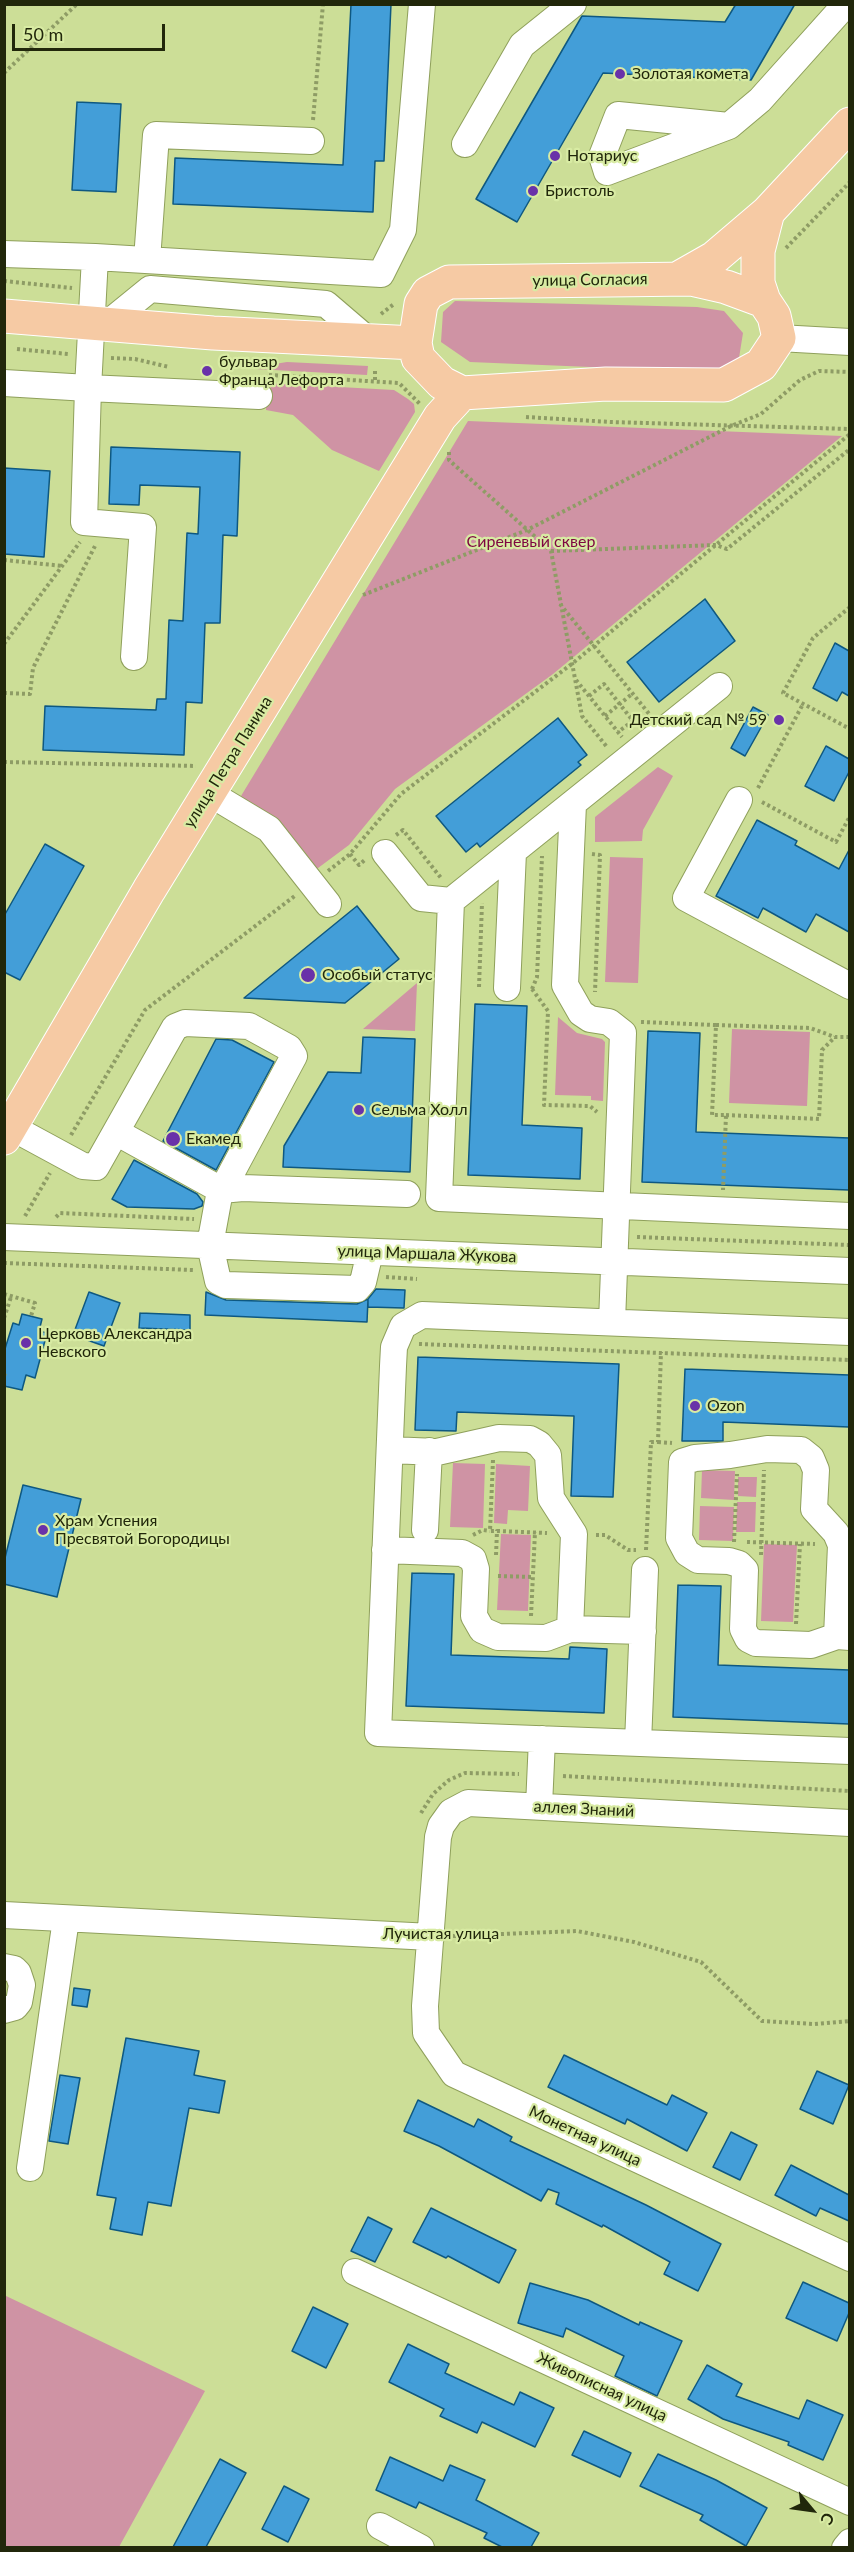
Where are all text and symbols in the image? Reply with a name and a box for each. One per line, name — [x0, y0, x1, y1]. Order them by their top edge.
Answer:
scale bar — [15, 12, 168, 50]
text: 50 m — [23, 23, 63, 45]
place label: Золотая комета — [632, 64, 749, 84]
marker: Золотая комета — [613, 67, 627, 81]
place label: Нотариус — [567, 146, 638, 166]
marker: Нотариус — [548, 149, 562, 163]
place label: Бристоль — [545, 181, 614, 201]
marker: Бристоль — [526, 184, 540, 198]
street label: улица Согласия — [532, 269, 648, 291]
place label: бульвар Франца Лефорта — [219, 352, 344, 390]
marker: бульвар Франца Лефорта — [200, 364, 214, 378]
park label: Сиреневый сквер — [467, 532, 595, 552]
street label: улица Петра Панина — [180, 693, 276, 831]
place label: Детский сад № 59 — [630, 710, 767, 730]
marker: Детский сад № 59 — [772, 713, 786, 727]
place label: Особый статус — [322, 965, 433, 985]
marker: Особый статус — [299, 966, 317, 984]
place label: Сельма Холл — [371, 1100, 468, 1120]
marker: Сельма Холл — [352, 1103, 366, 1117]
place label: Екамед — [186, 1129, 241, 1149]
marker: Екамед — [164, 1130, 182, 1148]
street label: улица Маршала Жукова — [337, 1241, 517, 1267]
place label: Церковь Александра Невского — [38, 1324, 192, 1362]
marker: Церковь Александра Невского — [19, 1336, 33, 1350]
place label: Ozon — [707, 1396, 745, 1416]
marker: Ozon — [688, 1399, 702, 1413]
place label: Храм Успения Пресвятой Богородицы — [55, 1511, 230, 1549]
marker: Храм Успения Пресвятой Богородицы — [36, 1523, 50, 1537]
street label: аллея Знаний — [533, 1797, 635, 1821]
street label: Лучистая улица — [383, 1924, 499, 1944]
street label: Монетная улица — [526, 2102, 644, 2170]
street label: Живописная улица — [534, 2348, 670, 2426]
north arrow — [782, 2480, 842, 2540]
text: С — [817, 2510, 839, 2528]

